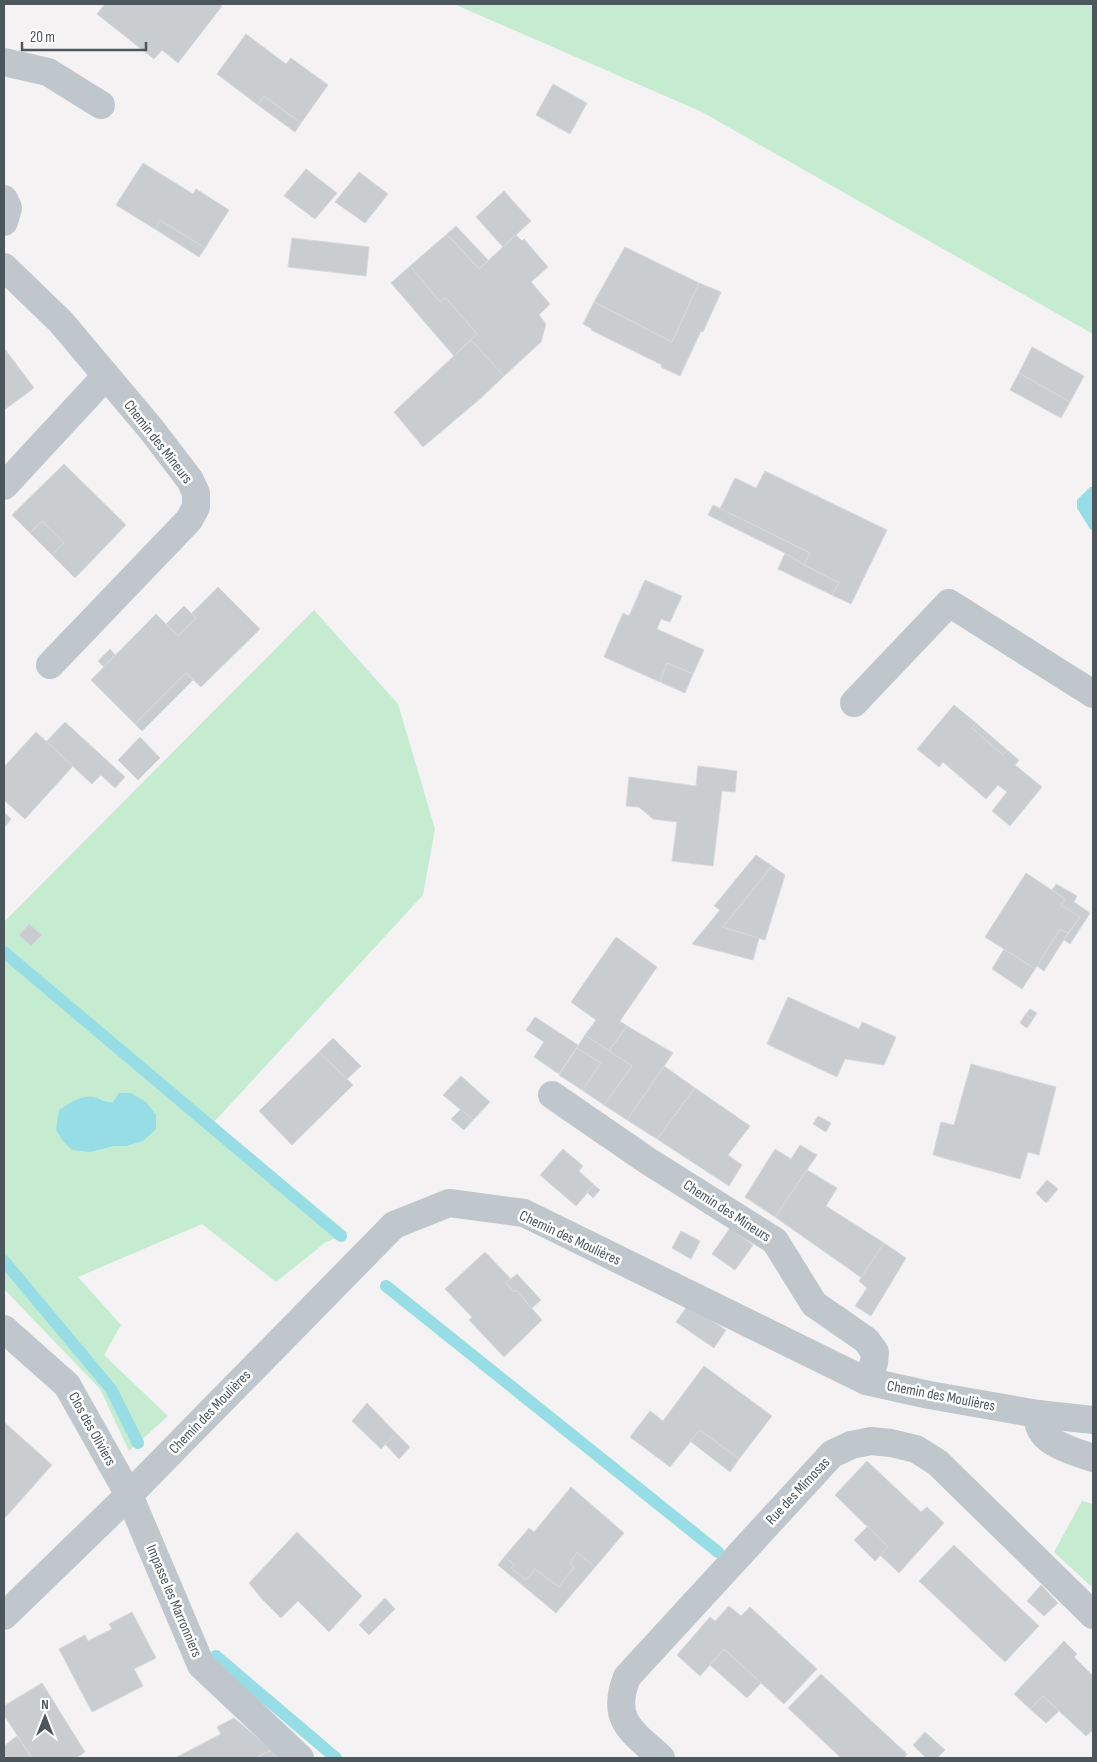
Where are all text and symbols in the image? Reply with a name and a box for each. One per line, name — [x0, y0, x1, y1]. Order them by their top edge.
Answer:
scale bar — [22, 20, 146, 52]
text: 20 m — [30, 28, 55, 47]
street label: Chemin des Mineurs — [119, 396, 197, 488]
street label: Chemin des Mineurs — [680, 1176, 774, 1246]
street label: Chemin des Moulières — [516, 1206, 624, 1270]
street label: Chemin des Moulières — [165, 1366, 255, 1458]
street label: Chemin des Moulières — [885, 1376, 997, 1416]
street label: Clos des Oliviers — [64, 1389, 120, 1469]
street label: Rue des Mimosas — [762, 1453, 834, 1529]
street label: Impasse les Marronniers — [142, 1542, 206, 1660]
north arrow — [20, 1692, 70, 1742]
text: N — [41, 1696, 49, 1713]

